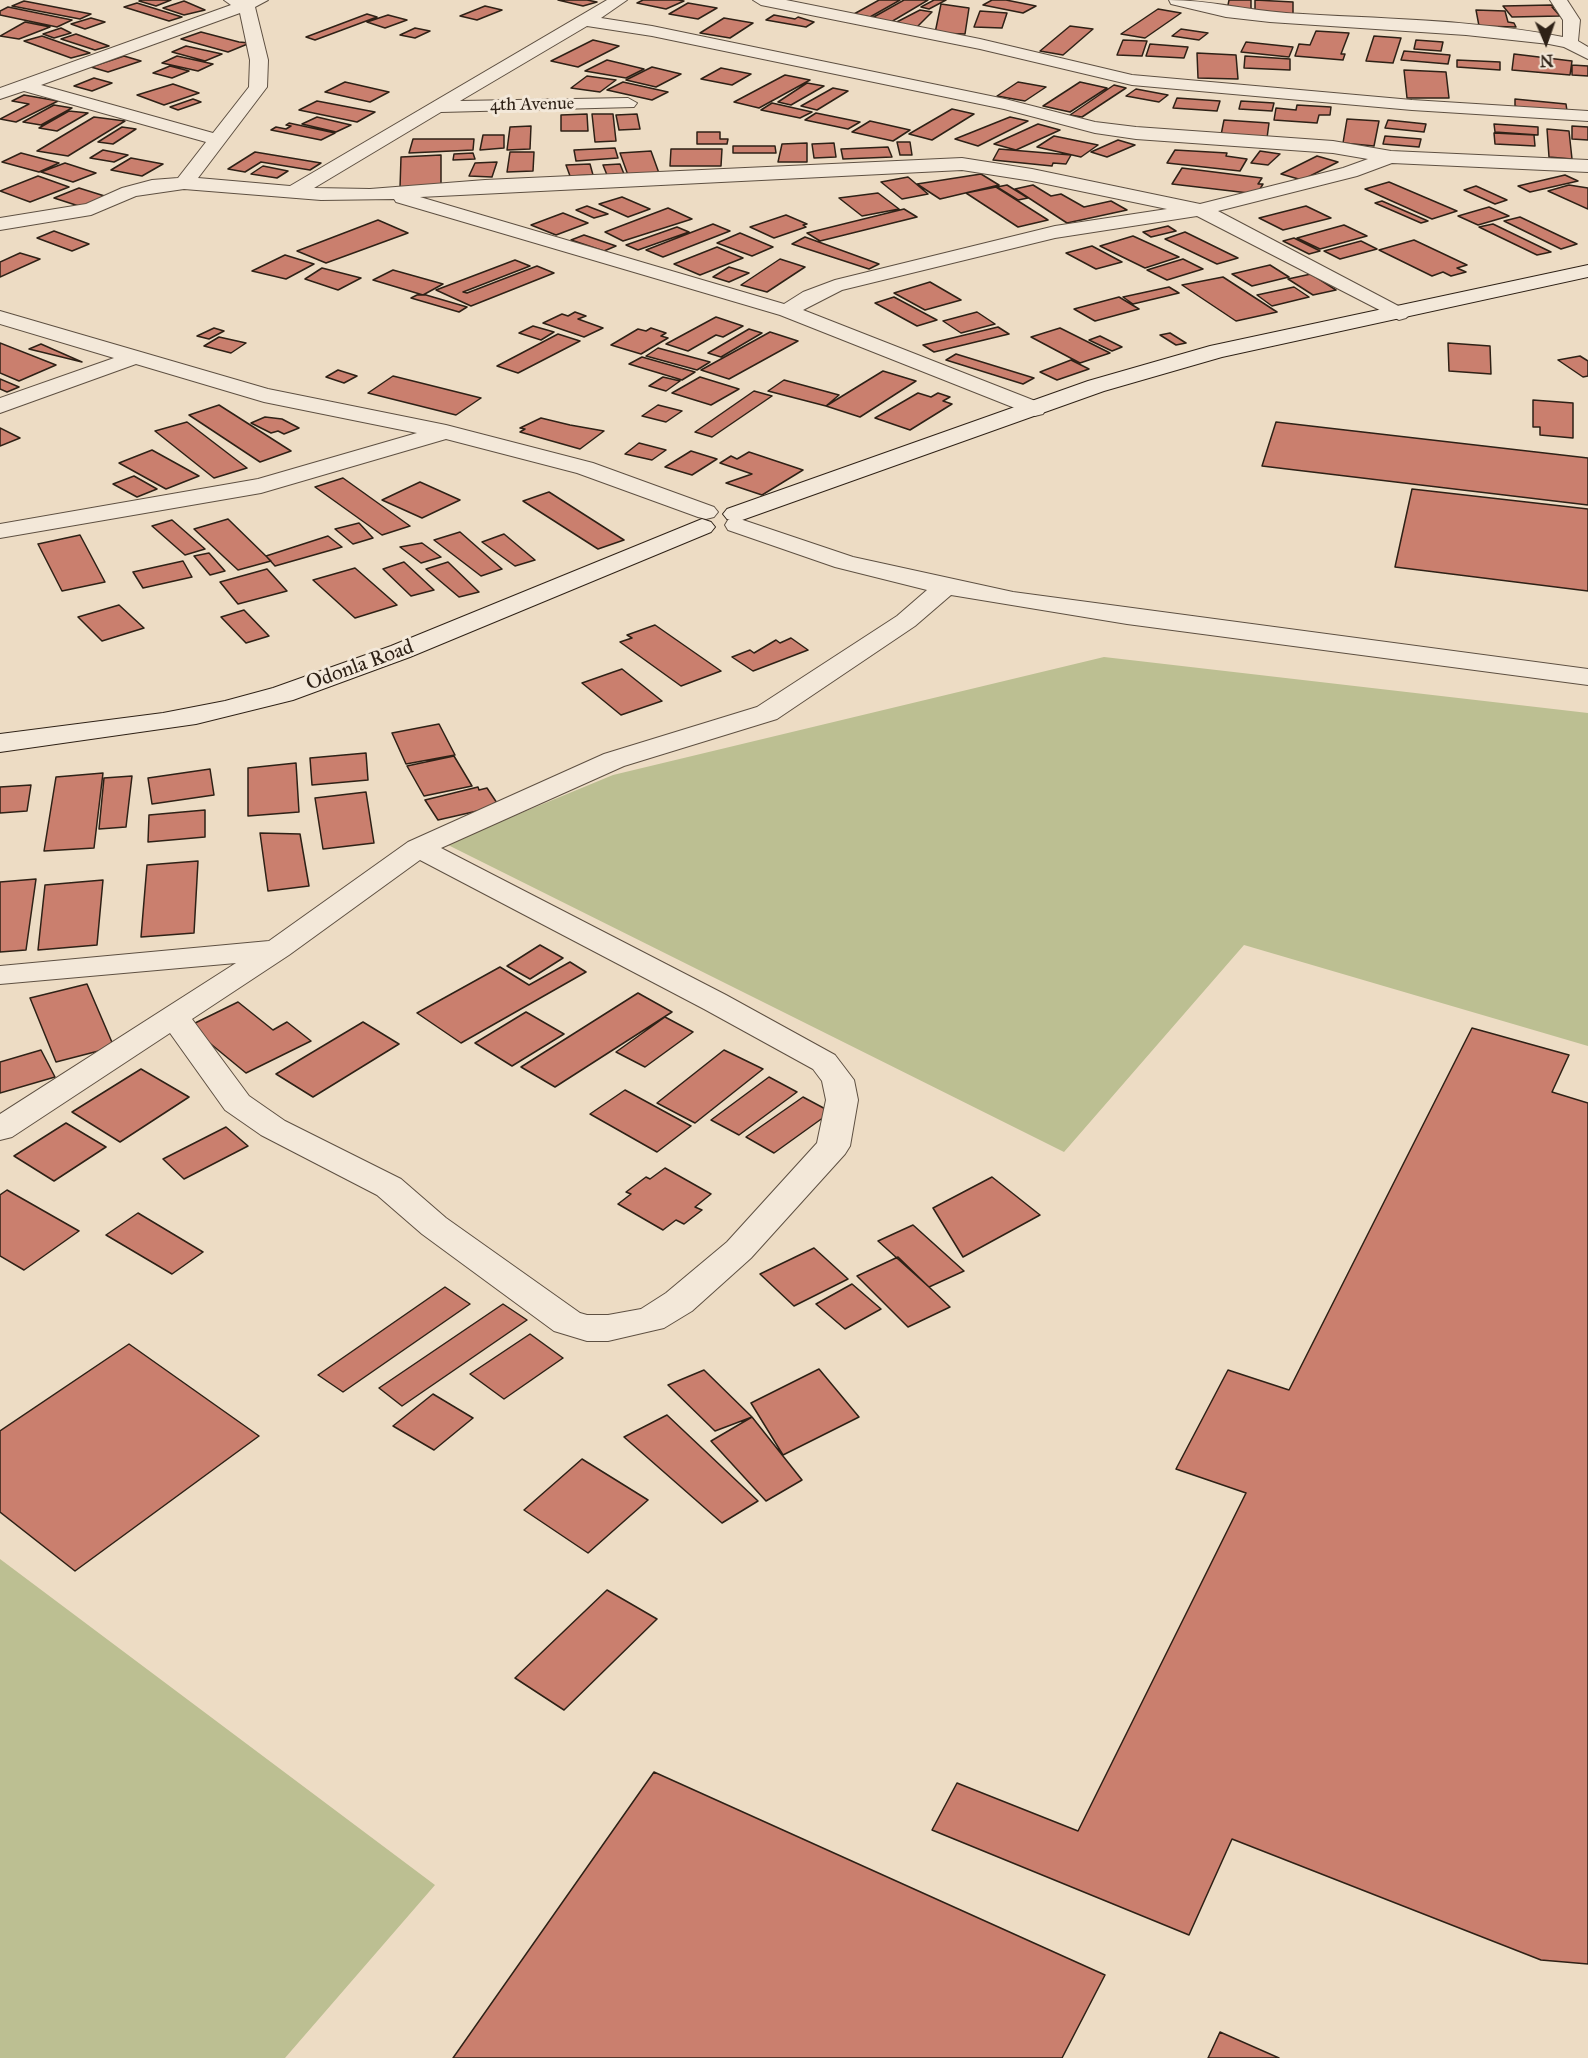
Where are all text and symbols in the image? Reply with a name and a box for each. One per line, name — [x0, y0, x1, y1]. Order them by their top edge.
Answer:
north arrow — [1516, 12, 1576, 72]
text: N — [1540, 51, 1554, 70]
street label: 4th Avenue — [490, 93, 574, 117]
street label: Odonla Road — [303, 635, 417, 697]

